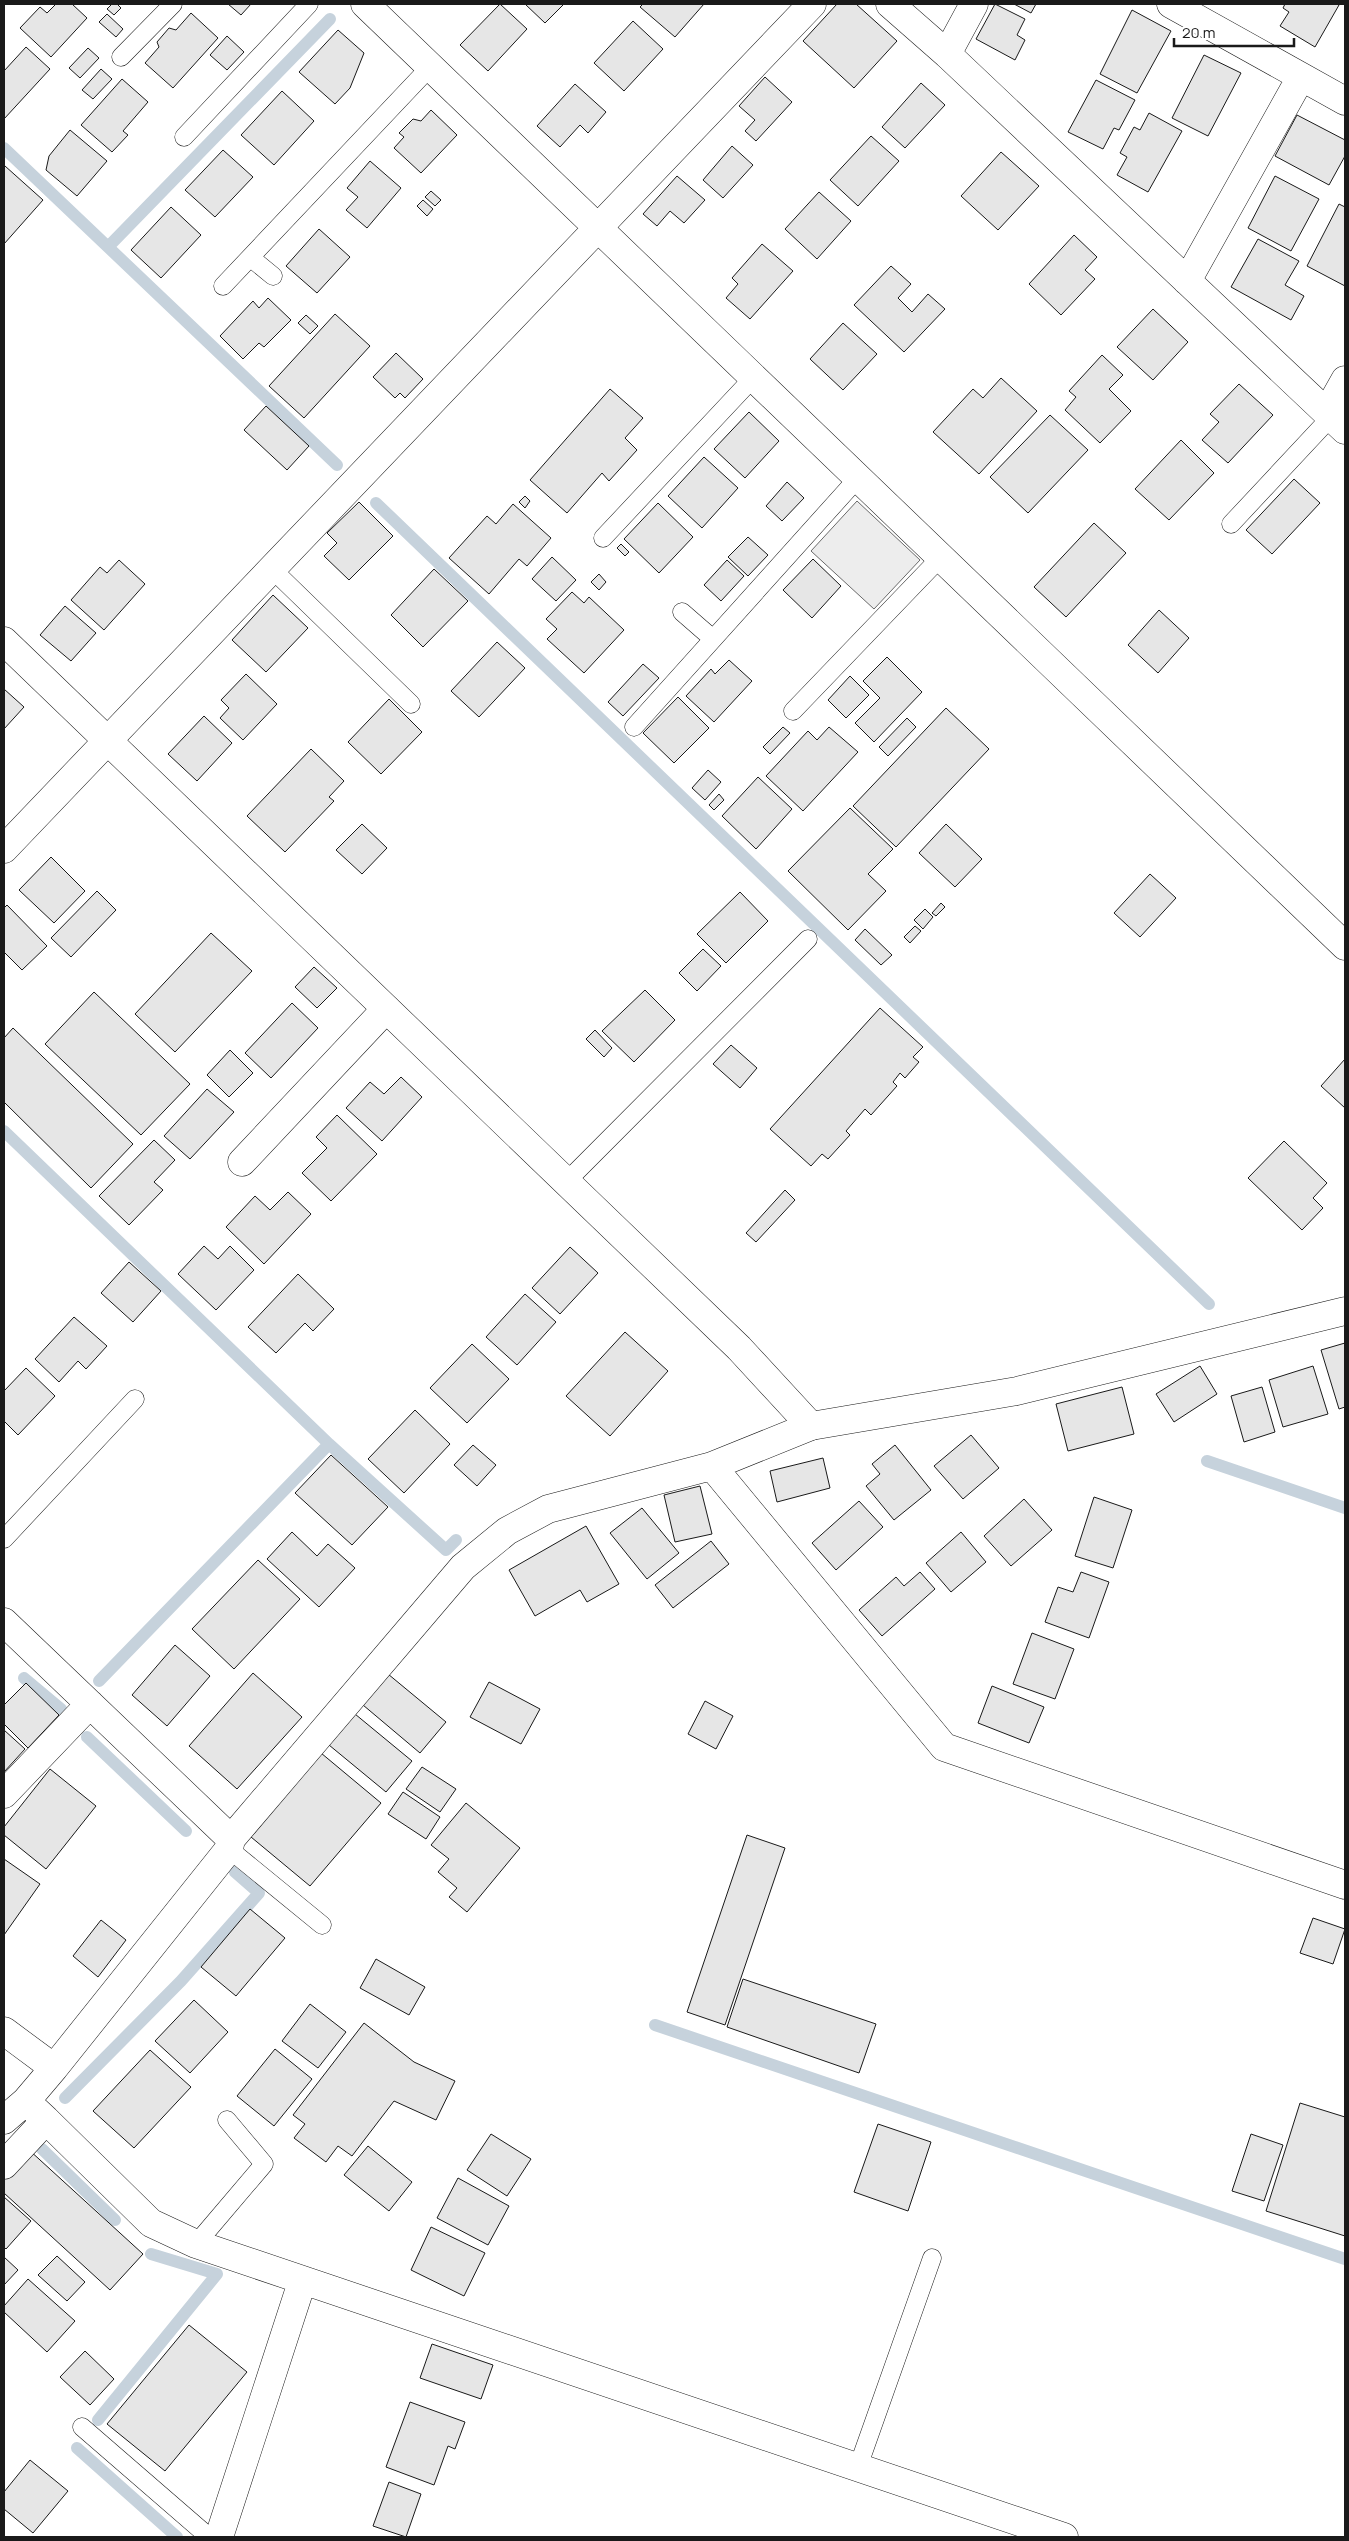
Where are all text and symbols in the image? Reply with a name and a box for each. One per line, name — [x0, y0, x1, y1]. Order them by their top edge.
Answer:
scale bar — [1174, 15, 1294, 47]
text: 20 m — [1182, 22, 1215, 43]

